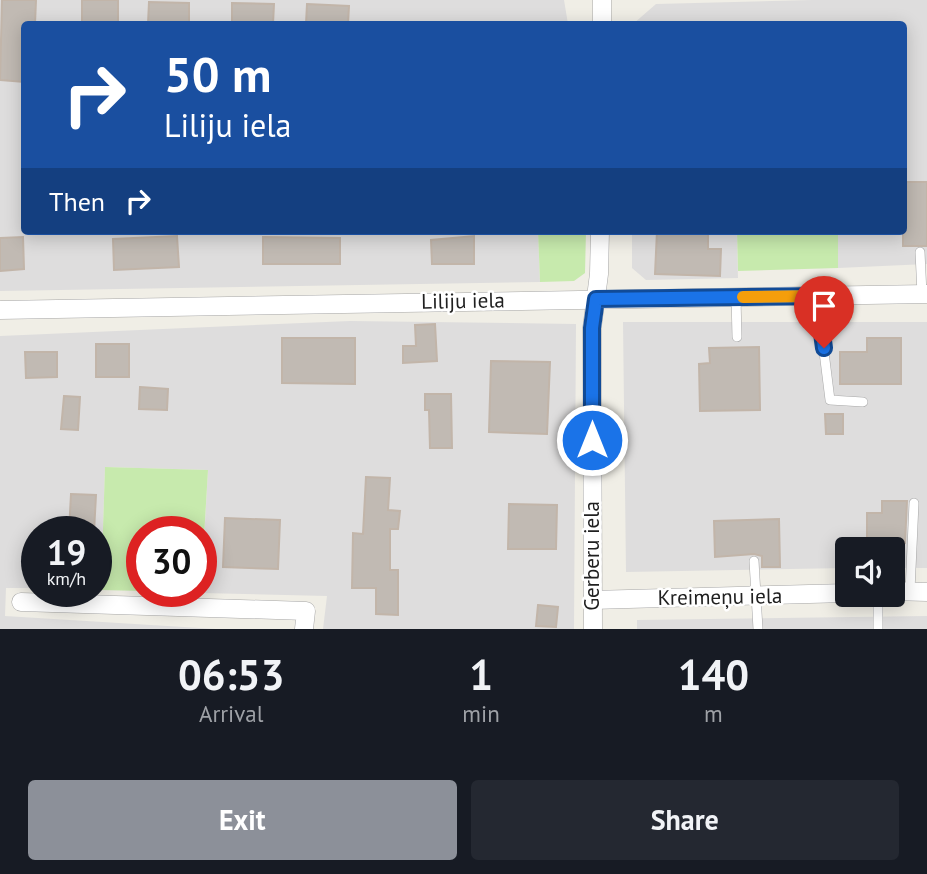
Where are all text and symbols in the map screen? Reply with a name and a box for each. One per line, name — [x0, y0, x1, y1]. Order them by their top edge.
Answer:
text: 50 m — [164, 42, 271, 106]
icon: right — [49, 49, 140, 140]
text: Liliju iela — [164, 104, 291, 146]
icon: right — [119, 182, 157, 220]
text: Then — [49, 185, 105, 218]
pin — [794, 276, 854, 348]
street label: Liliju iela — [421, 286, 505, 315]
icon: arrive — [805, 287, 843, 325]
position arrow — [555, 403, 629, 477]
street label: Gerberu iela — [578, 501, 605, 611]
speed limit sign: 30 — [126, 516, 217, 607]
text: 19 — [47, 529, 86, 575]
map controls — [835, 537, 905, 607]
button: sound — [835, 537, 905, 607]
text: km/h — [47, 567, 86, 590]
street label: Kreimeņu iela — [657, 582, 783, 611]
text: 06:53 — [178, 647, 284, 702]
text: 1 — [469, 647, 493, 702]
text: 140 — [678, 647, 749, 702]
text: Arrival — [199, 699, 263, 728]
text: min — [462, 699, 500, 728]
text: m — [704, 699, 723, 728]
button: Exit — [28, 780, 457, 860]
button: Share — [471, 780, 899, 860]

